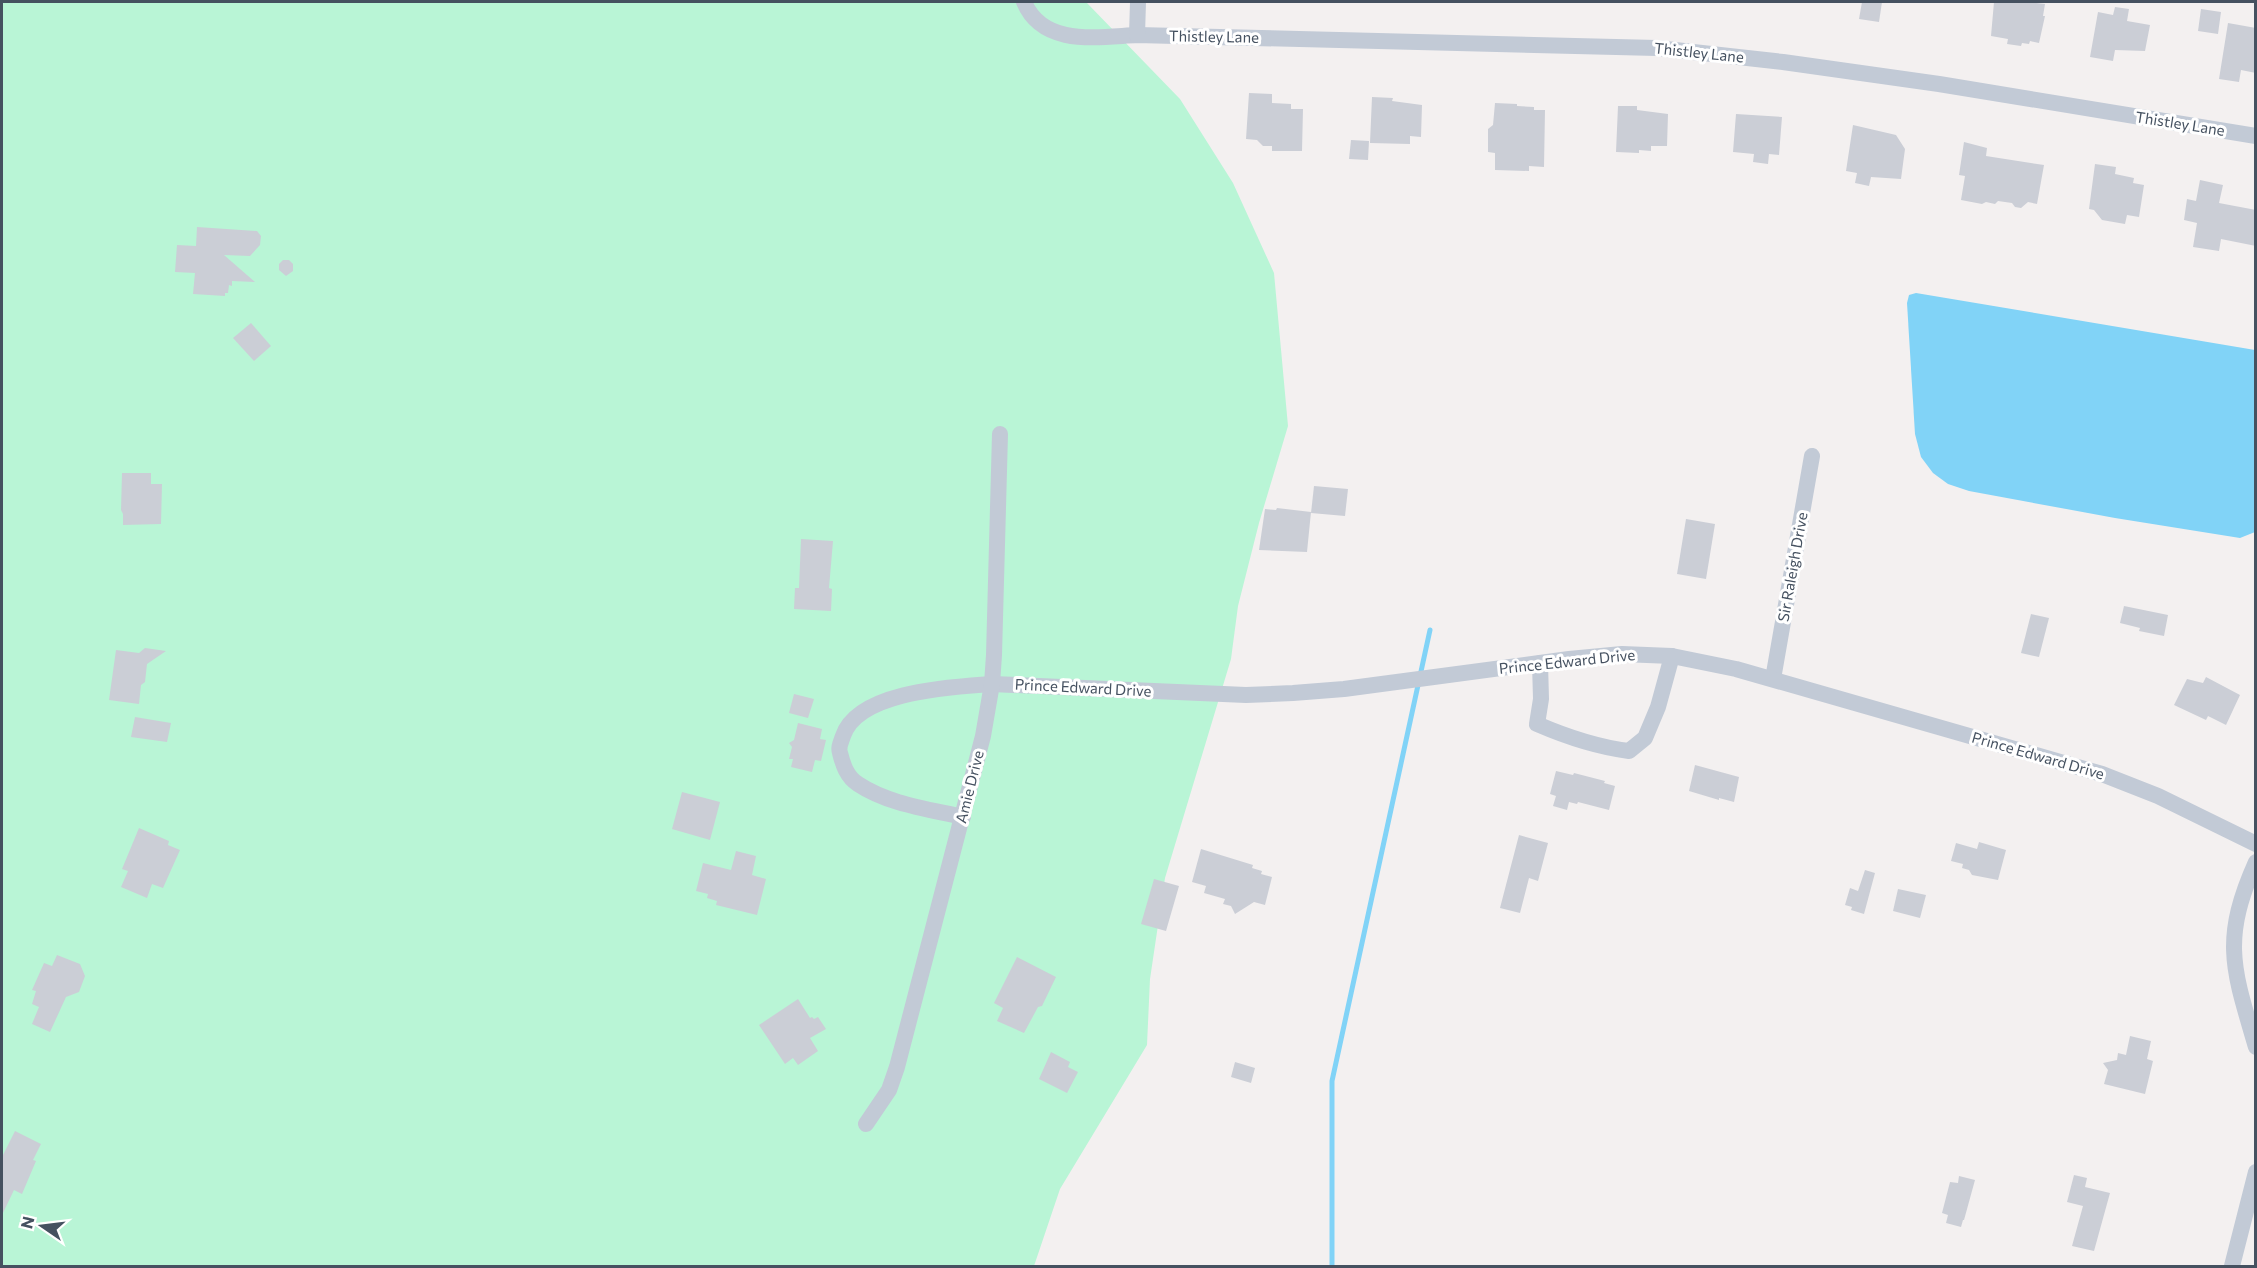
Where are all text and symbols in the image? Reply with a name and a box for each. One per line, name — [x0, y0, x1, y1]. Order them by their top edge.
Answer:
street label: Thistley Lane — [1169, 26, 1259, 46]
street label: Thistley Lane — [1653, 38, 1745, 66]
street label: Thistley Lane — [2134, 107, 2226, 139]
street label: Sir Raleigh Drive — [1774, 511, 1811, 623]
street label: Prince Edward Drive — [1498, 645, 1636, 677]
street label: Prince Edward Drive — [1014, 674, 1152, 700]
street label: Prince Edward Drive — [1970, 728, 2107, 783]
street label: Amie Drive — [951, 748, 987, 825]
north arrow — [12, 1196, 72, 1256]
text: N — [16, 1214, 38, 1230]

